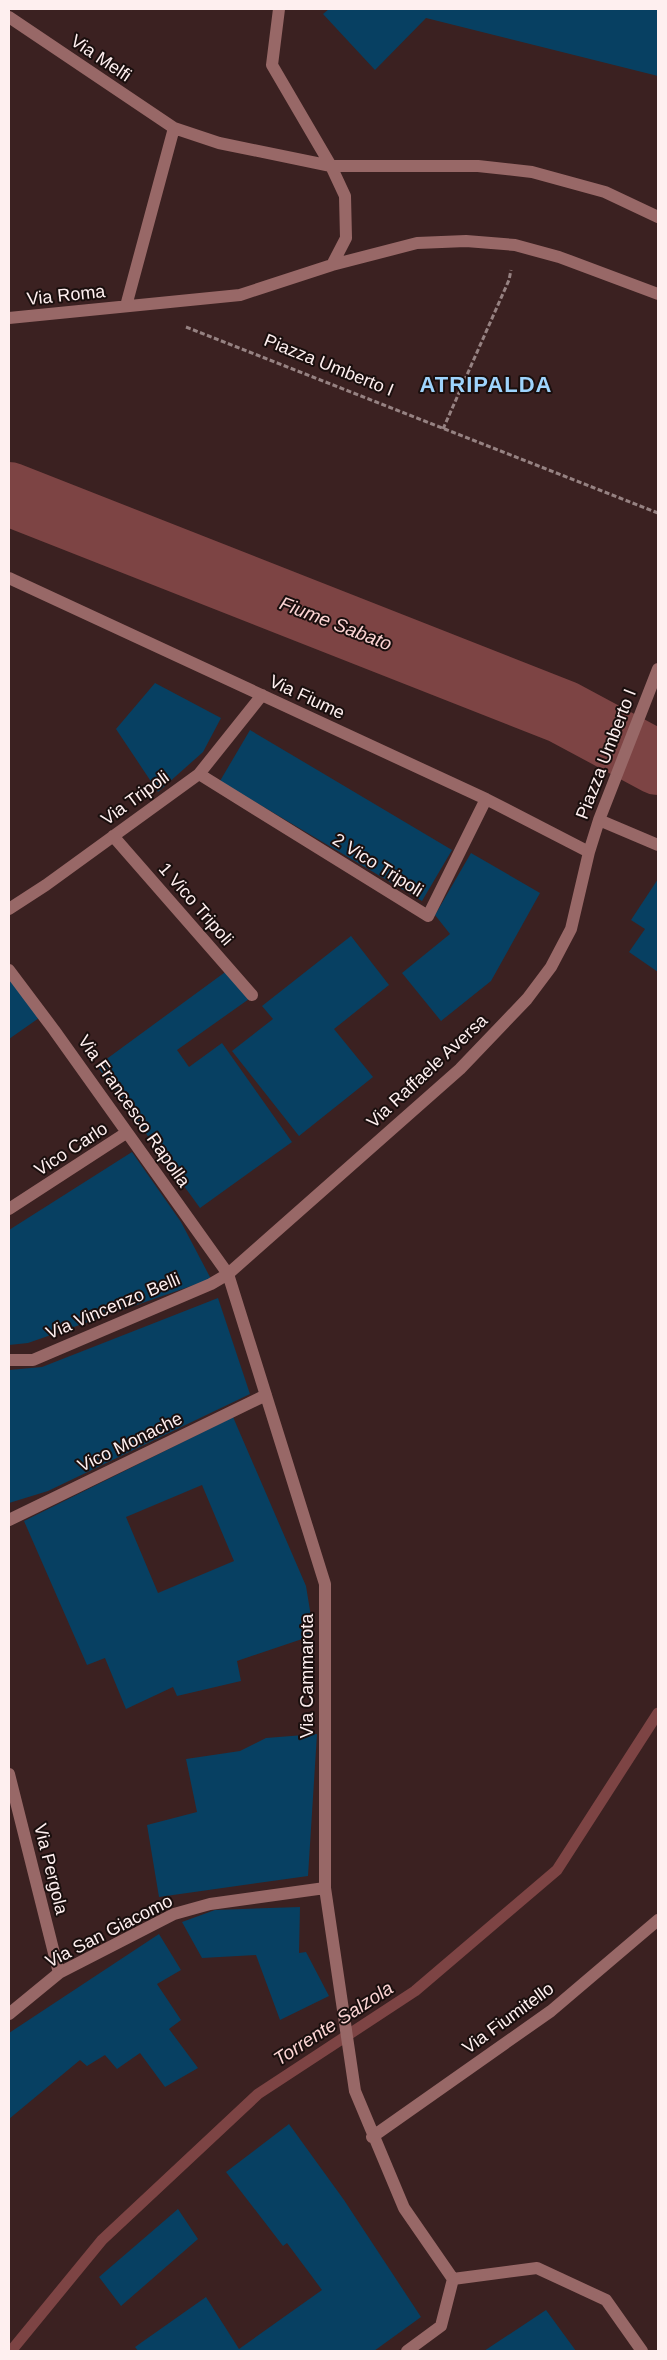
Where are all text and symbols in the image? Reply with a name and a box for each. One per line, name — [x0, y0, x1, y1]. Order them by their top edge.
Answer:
street label: Via Melfi — [67, 31, 135, 85]
street label: Via Roma — [26, 281, 107, 309]
street label: Piazza Umberto I — [261, 330, 397, 400]
district label: ATRIPALDA — [420, 372, 552, 397]
water label: Fiume Sabato — [277, 592, 395, 654]
street label: Via Fiume — [266, 671, 348, 723]
street label: Piazza Umberto I — [572, 686, 640, 822]
street label: Via Tripoli — [97, 767, 173, 829]
street label: 2 Vico Tripoli — [329, 829, 427, 901]
street label: 1 Vico Tripoli — [155, 859, 237, 949]
street label: Via Raffaele Aversa — [363, 1009, 492, 1132]
street label: Via Francesco Rapolla — [74, 1031, 195, 1192]
street label: Vico Carlo — [31, 1118, 111, 1180]
street label: Via Vincenzo Belli — [43, 1269, 183, 1343]
street label: Vico Monache — [74, 1408, 186, 1476]
street label: Via Cammarota — [297, 1613, 317, 1738]
street label: Via Pergola — [30, 1822, 72, 1917]
street label: Via San Giacomo — [42, 1890, 176, 1972]
water label: Torrente Salzola — [270, 1977, 397, 2070]
street label: Via Fiumitello — [459, 1978, 557, 2058]

